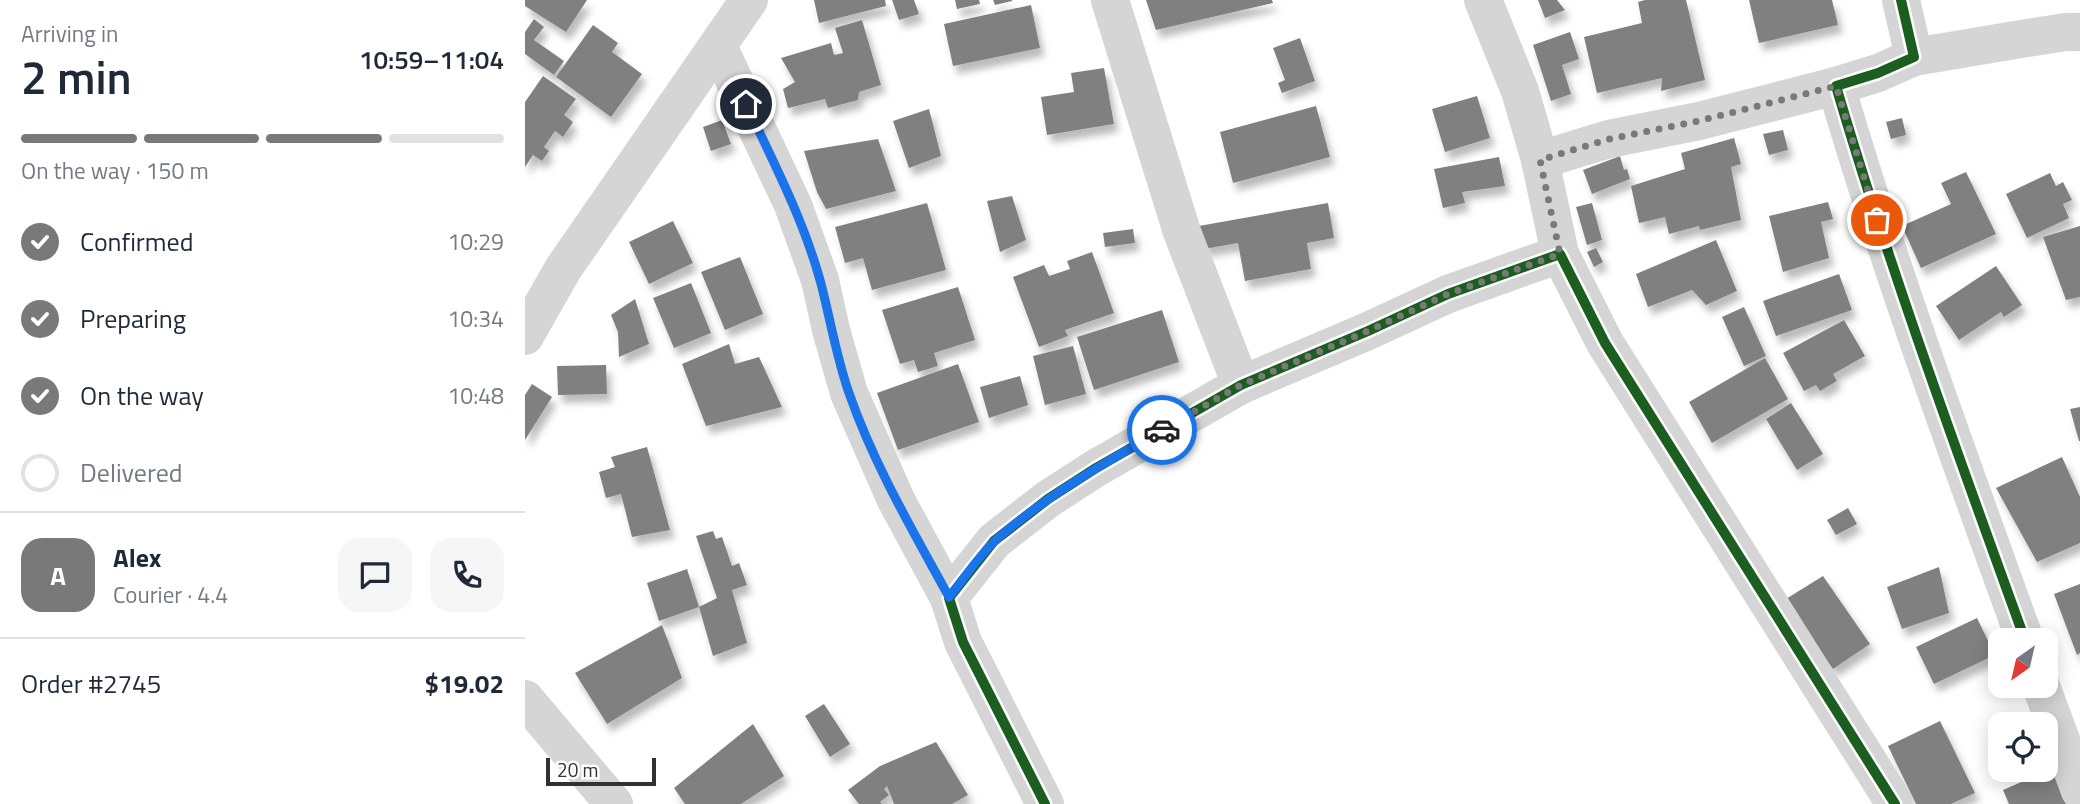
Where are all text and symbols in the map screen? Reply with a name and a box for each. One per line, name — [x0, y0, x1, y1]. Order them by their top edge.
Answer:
text: Arriving in — [21, 16, 118, 51]
text: 10:59–11:04 — [359, 40, 504, 79]
text: 2 min — [21, 42, 132, 112]
pin — [716, 74, 776, 134]
icon: home — [727, 85, 765, 123]
text: On the way · 150 m — [21, 153, 209, 188]
pin — [1847, 190, 1907, 250]
icon: bag — [1858, 201, 1896, 239]
text: Confirmed — [80, 222, 194, 261]
icon: check — [21, 223, 59, 261]
text: 10:29 — [447, 224, 504, 259]
text: Preparing — [80, 299, 186, 338]
icon: check — [21, 300, 59, 338]
text: 10:34 — [447, 301, 504, 336]
text: On the way — [80, 376, 204, 415]
icon: check — [21, 377, 59, 415]
text: 10:48 — [447, 378, 504, 413]
courier — [1127, 395, 1197, 465]
icon: car — [1143, 411, 1181, 449]
text: Delivered — [80, 453, 183, 492]
text: Alex — [113, 538, 161, 577]
button: chat — [338, 538, 412, 612]
button: phone — [430, 538, 504, 612]
text: A — [50, 556, 66, 595]
text: Courier · 4.4 — [113, 577, 228, 612]
north arrow — [1988, 628, 2058, 698]
map controls — [1988, 628, 2058, 782]
text: Order #2745 — [21, 664, 161, 703]
text: $19.02 — [425, 664, 504, 703]
button: locate — [1988, 712, 2058, 782]
scale bar — [546, 755, 656, 787]
text: 20 m — [557, 755, 598, 784]

